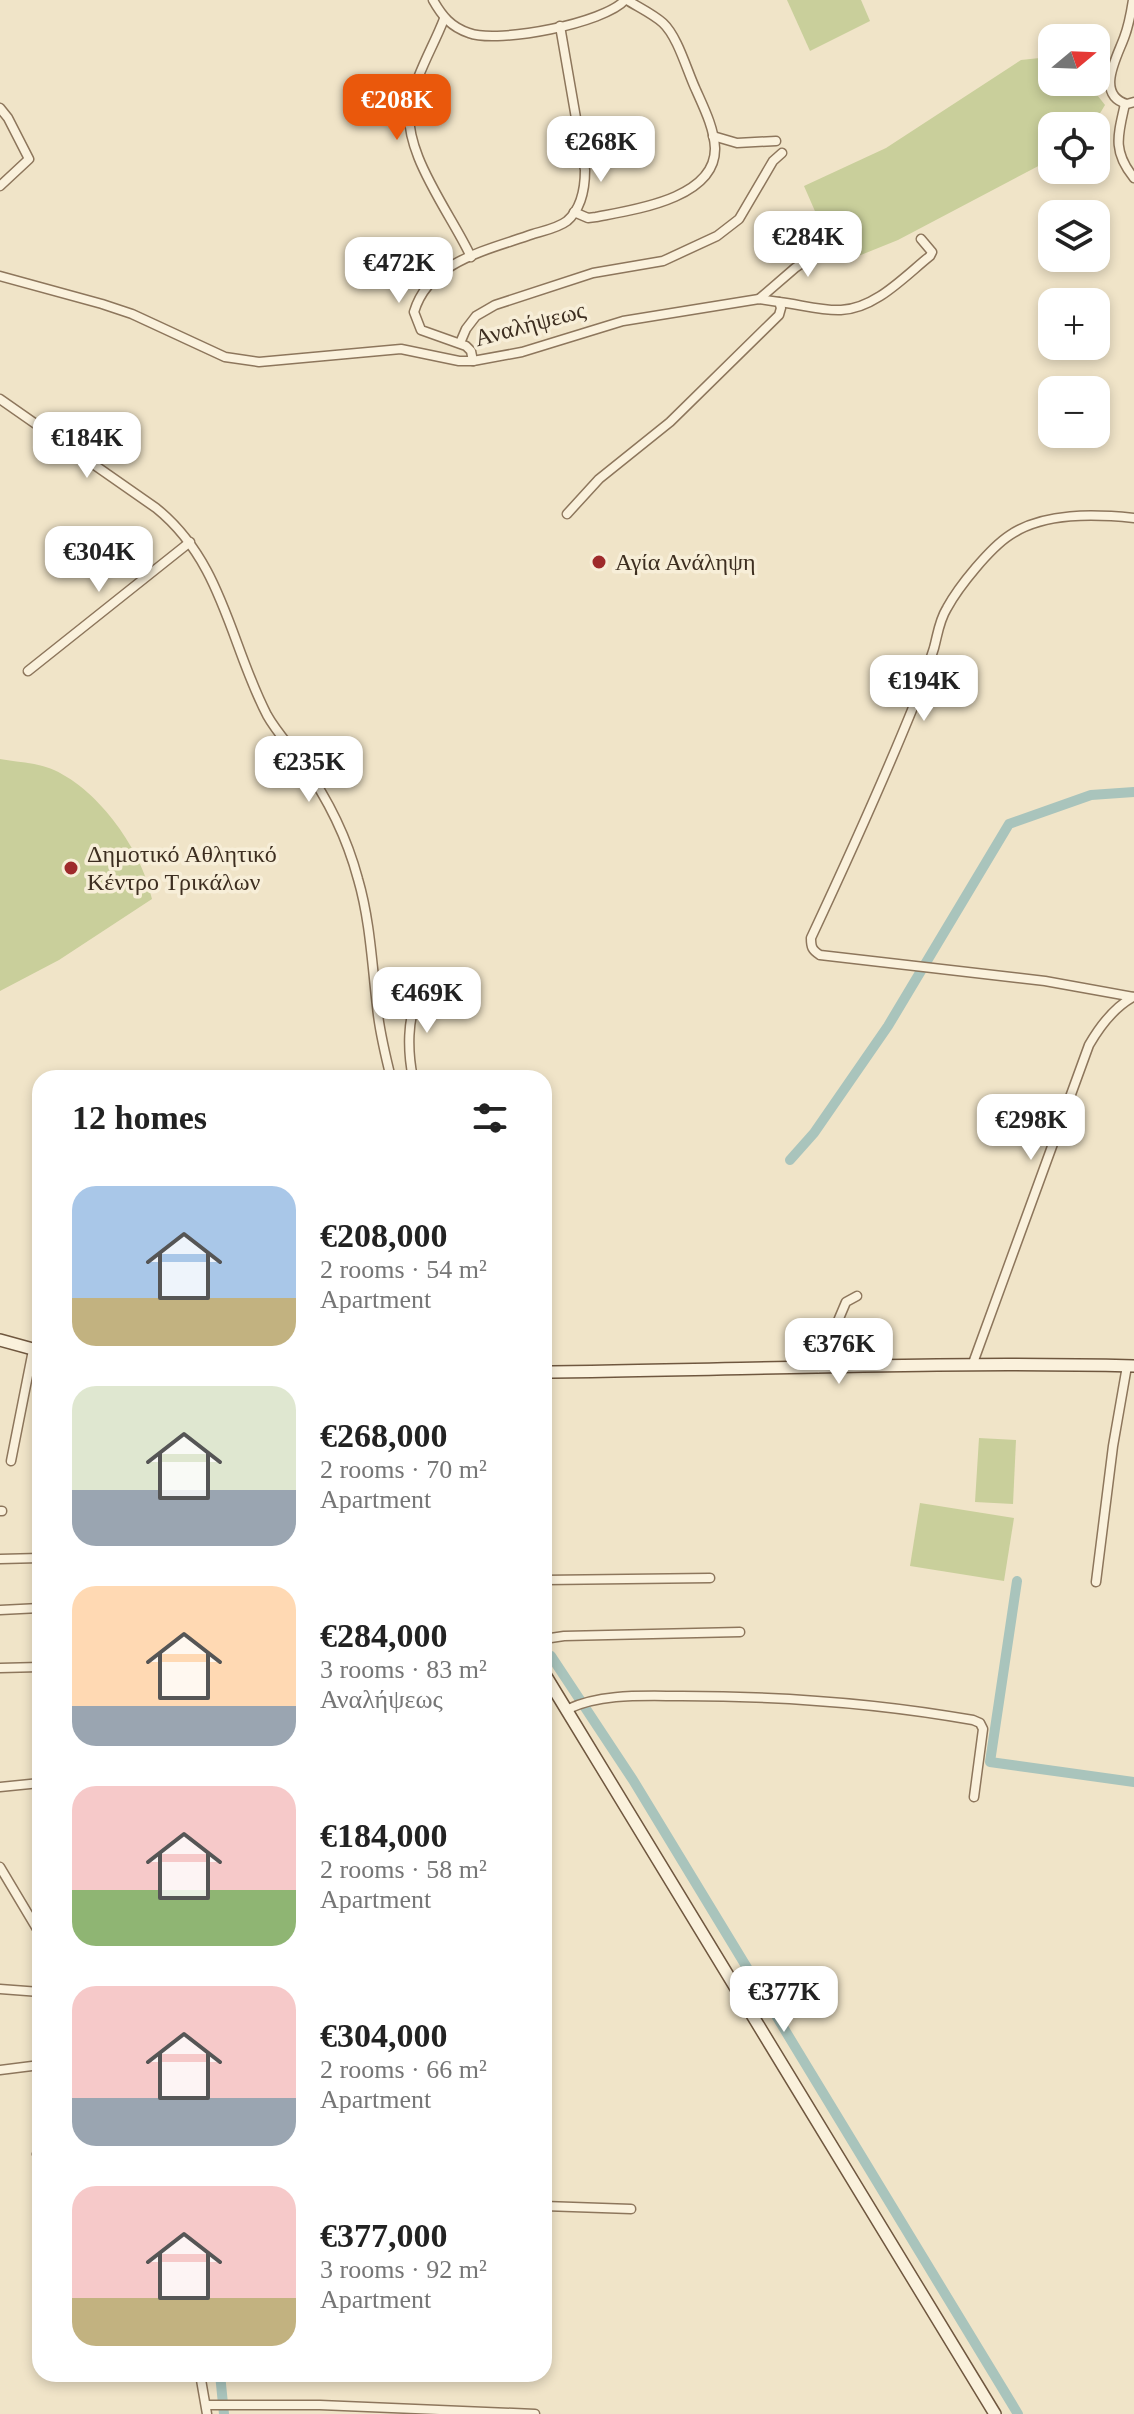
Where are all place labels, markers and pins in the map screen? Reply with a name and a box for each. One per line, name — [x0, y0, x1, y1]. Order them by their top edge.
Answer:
pin: €208K — [341, 74, 453, 142]
pin: €268K — [545, 116, 657, 184]
pin: €284K — [752, 211, 864, 279]
pin: €472K — [343, 237, 455, 305]
pin: €184K — [31, 412, 143, 480]
pin: €304K — [43, 526, 155, 594]
place label: Αγία Ανάληψη — [615, 549, 756, 575]
marker: Αγία Ανάληψη — [590, 553, 608, 571]
pin: €194K — [868, 655, 980, 723]
pin: €235K — [253, 736, 365, 804]
place label: Δημοτικό Αθλητικό Κέντρο Τρικάλων — [87, 841, 277, 895]
marker: Δημοτικό Αθλητικό Κέντρο Τρικάλων — [62, 859, 80, 877]
pin: €469K — [371, 967, 483, 1035]
pin: €298K — [975, 1094, 1087, 1162]
pin: €376K — [783, 1318, 895, 1386]
pin: €377K — [728, 1966, 840, 2034]

